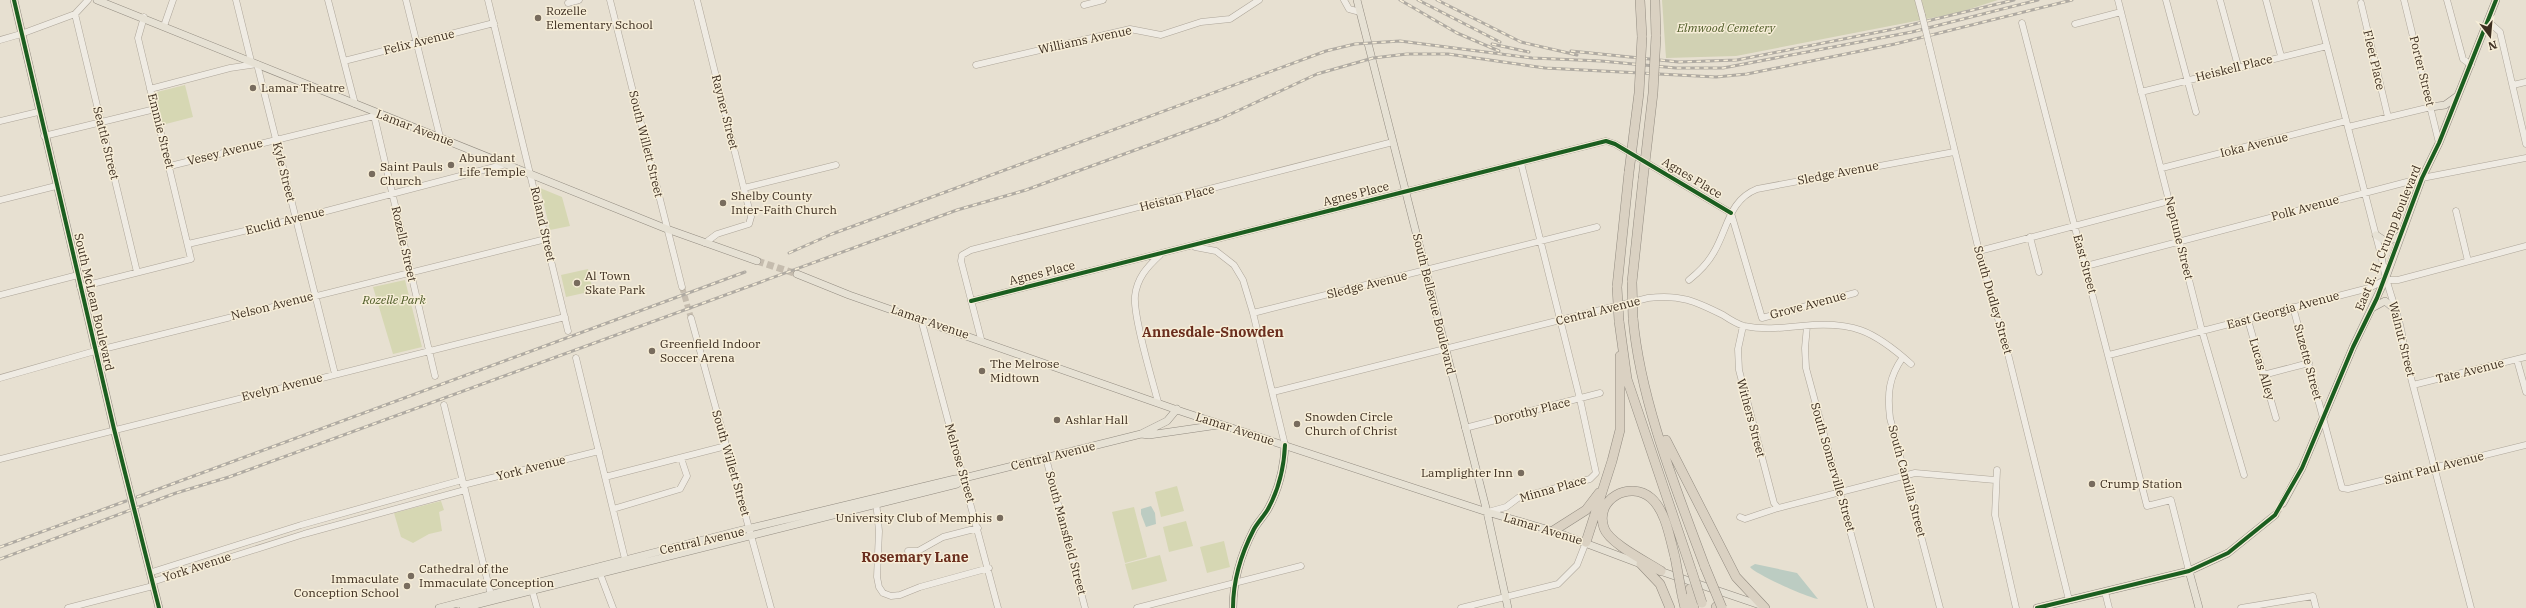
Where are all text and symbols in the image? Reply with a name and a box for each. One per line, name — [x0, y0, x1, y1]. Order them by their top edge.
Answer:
place label: Rozelle Elementary School — [546, 3, 653, 32]
marker: Rozelle Elementary School — [533, 13, 543, 23]
north arrow — [2470, 16, 2510, 56]
park label: Elmwood Cemetery — [1676, 20, 1777, 35]
street label: Williams Avenue — [1037, 22, 1133, 57]
street label: Felix Avenue — [382, 25, 456, 58]
street label: Fleet Place — [2360, 28, 2389, 91]
street label: Porter Street — [2407, 34, 2438, 108]
text: N — [2486, 38, 2499, 54]
street label: Heiskell Place — [2194, 51, 2274, 84]
street label: Rayner Street — [709, 73, 742, 151]
place label: Lamar Theatre — [261, 80, 345, 95]
marker: Lamar Theatre — [248, 83, 258, 93]
street label: South Willett Street — [626, 89, 667, 199]
street label: Emmie Street — [145, 92, 178, 170]
street label: Seattle Street — [90, 105, 123, 181]
street label: Lamar Avenue — [374, 106, 456, 149]
street label: Ioka Avenue — [2218, 129, 2289, 160]
street label: Vesey Avenue — [186, 135, 264, 168]
street label: Kyle Street — [270, 140, 299, 203]
place label: Abundant Life Temple — [459, 150, 526, 179]
street label: Agnes Place — [1659, 154, 1725, 201]
street label: Sledge Avenue — [1796, 157, 1880, 188]
place label: Saint Pauls Church — [380, 159, 443, 188]
marker: Abundant Life Temple — [446, 160, 456, 170]
street label: East E. H. Crump Boulevard — [2351, 163, 2424, 313]
marker: Saint Pauls Church — [367, 169, 377, 179]
street label: Agnes Place — [1321, 178, 1391, 209]
street label: Heistan Place — [1138, 181, 1216, 214]
street label: Roland Street — [528, 185, 559, 263]
place label: Shelby County Inter-Faith Church — [731, 188, 837, 217]
street label: Polk Avenue — [2269, 191, 2340, 224]
street label: Neptune Street — [2162, 195, 2197, 281]
marker: Shelby County Inter-Faith Church — [718, 198, 728, 208]
street label: Euclid Avenue — [244, 203, 326, 238]
street label: Rozelle Street — [389, 205, 420, 283]
street label: South McLean Boulevard — [71, 232, 118, 372]
street label: South Bellevue Boulevard — [1410, 232, 1459, 376]
street label: East Street — [2070, 233, 2101, 295]
street label: South Dudley Street — [1971, 244, 2016, 356]
street label: Agnes Place — [1007, 257, 1077, 288]
street label: Sledge Avenue — [1325, 267, 1409, 302]
place label: Al Town Skate Park — [585, 268, 645, 297]
marker: Al Town Skate Park — [572, 278, 582, 288]
street label: Grove Avenue — [1768, 287, 1848, 322]
street label: East Georgia Avenue — [2225, 287, 2341, 332]
street label: Nelson Avenue — [229, 288, 315, 323]
park label: Rozelle Park — [361, 292, 426, 307]
street label: Central Avenue — [1554, 293, 1642, 328]
street label: Walnut Street — [2386, 300, 2419, 378]
street label: Lamar Avenue — [889, 301, 971, 342]
street label: Suzette Street — [2291, 322, 2326, 402]
district label: Annesdale-Snowden — [1142, 323, 1284, 341]
place label: Greenfield Indoor Soccer Arena — [660, 336, 761, 365]
street label: Lucas Alley — [2246, 336, 2279, 402]
marker: Greenfield Indoor Soccer Arena — [647, 346, 657, 356]
street label: Tate Avenue — [2434, 355, 2505, 386]
place label: The Melrose Midtown — [990, 356, 1059, 385]
marker: The Melrose Midtown — [977, 366, 987, 376]
street label: Evelyn Avenue — [240, 369, 324, 404]
street label: Withers Street — [1734, 377, 1769, 459]
street label: Dorothy Place — [1492, 394, 1572, 427]
street label: South Somerville Street — [1808, 401, 1859, 533]
street label: South Willett Street — [709, 408, 754, 518]
street label: Lamar Avenue — [1194, 409, 1276, 448]
place label: Snowden Circle Church of Christ — [1305, 409, 1397, 438]
place label: Ashlar Hall — [1065, 412, 1128, 427]
marker: Ashlar Hall — [1052, 415, 1062, 425]
marker: Snowden Circle Church of Christ — [1292, 419, 1302, 429]
street label: Melrose Street — [942, 422, 979, 504]
street label: South Camilla Street — [1885, 423, 1930, 539]
street label: Central Avenue — [1009, 438, 1097, 473]
street label: Saint Paul Avenue — [2383, 448, 2485, 487]
street label: York Avenue — [495, 452, 567, 483]
place label: Lamplighter Inn — [1421, 465, 1513, 480]
marker: Lamplighter Inn — [1516, 468, 1526, 478]
street label: South Mansfield Street — [1043, 469, 1090, 596]
street label: Minna Place — [1518, 472, 1588, 505]
place label: Crump Station — [2100, 476, 2183, 491]
marker: Crump Station — [2087, 479, 2097, 489]
street label: Lamar Avenue — [1502, 509, 1585, 548]
place label: University Club of Memphis — [835, 510, 992, 525]
marker: University Club of Memphis — [995, 513, 1005, 523]
street label: Central Avenue — [658, 523, 746, 558]
street label: York Avenue — [161, 548, 233, 585]
district label: Rosemary Lane — [861, 548, 969, 566]
place label: Cathedral of the Immaculate Conception — [419, 561, 554, 590]
place label: Immaculate Conception School — [294, 571, 399, 600]
marker: Cathedral of the Immaculate Conception — [406, 571, 416, 581]
marker: Immaculate Conception School — [402, 581, 412, 591]

